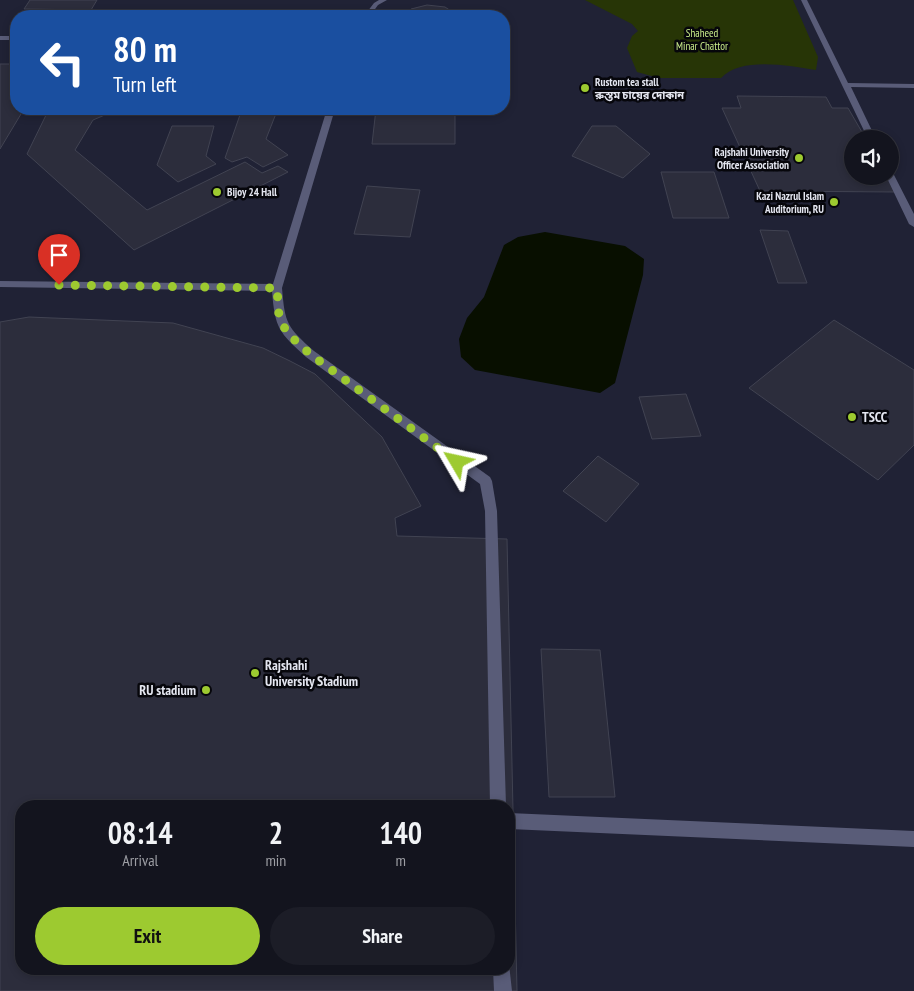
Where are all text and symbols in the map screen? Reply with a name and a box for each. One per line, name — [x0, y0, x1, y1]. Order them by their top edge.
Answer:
text: 80 m — [113, 26, 177, 72]
park label: Shaheed Minar Chattor — [676, 26, 728, 53]
icon: left — [30, 30, 95, 95]
text: Turn left — [113, 70, 177, 98]
place label: Rustom tea stall রুস্তম চায়ের দোকান — [594, 75, 684, 102]
marker: Rustom tea stall রুস্তম চায়ের দোকান — [579, 82, 591, 94]
map controls — [844, 130, 899, 185]
button: sound — [844, 130, 899, 185]
place label: Rajshahi University Officer Association — [714, 145, 790, 172]
marker: Rajshahi University Officer Association — [793, 152, 805, 164]
place label: Bijoy 24 Hall — [227, 185, 277, 199]
marker: Bijoy 24 Hall — [211, 186, 223, 198]
place label: Kazi Nazrul Islam Auditorium, RU — [756, 189, 824, 216]
marker: Kazi Nazrul Islam Auditorium, RU — [828, 196, 840, 208]
pin — [38, 234, 80, 285]
icon: arrive — [45, 241, 73, 269]
place label: TSCC — [862, 408, 888, 426]
marker: TSCC — [846, 411, 858, 423]
position arrow — [430, 435, 482, 487]
place label: Rajshahi University Stadium — [265, 656, 358, 690]
marker: Rajshahi University Stadium — [249, 667, 261, 679]
place label: RU stadium — [139, 681, 196, 699]
marker: RU stadium — [200, 684, 212, 696]
text: 08:14 — [108, 813, 173, 852]
text: 2 — [269, 813, 283, 852]
text: 140 — [379, 813, 422, 852]
text: Arrival — [122, 850, 158, 870]
text: min — [265, 850, 286, 870]
text: m — [395, 850, 406, 870]
button: Exit — [35, 907, 260, 965]
button: Share — [270, 907, 495, 965]

